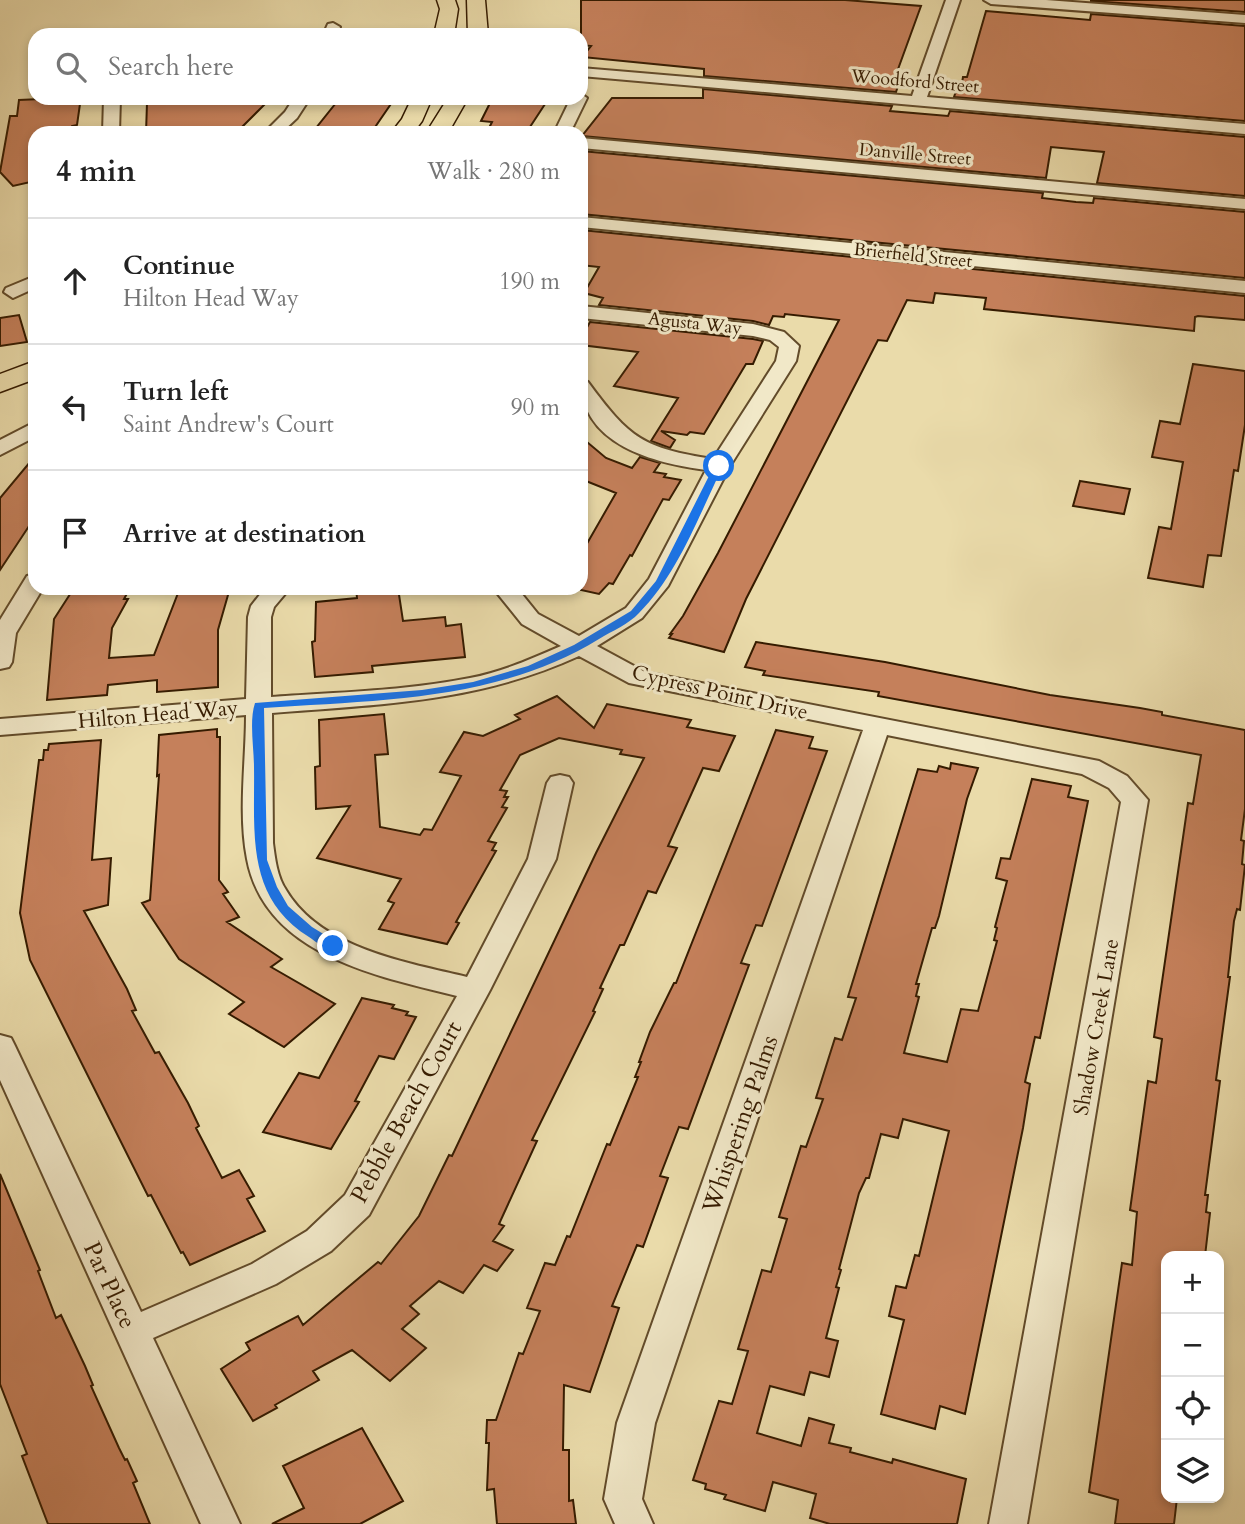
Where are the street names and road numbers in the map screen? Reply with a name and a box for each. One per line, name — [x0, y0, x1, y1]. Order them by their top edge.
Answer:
street label: Woodford Street — [849, 63, 980, 100]
street label: Danville Street — [858, 137, 972, 172]
street label: Brierfield Street — [852, 237, 974, 274]
street label: Agusta Way — [647, 306, 744, 341]
street label: Cypress Point Drive — [629, 658, 811, 727]
street label: Hilton Head Way — [77, 693, 239, 736]
street label: Shadow Creek Lane — [1067, 936, 1126, 1118]
street label: Pebble Beach Court — [343, 1015, 470, 1209]
street label: Whispering Palms — [694, 1031, 786, 1218]
street label: Par Place — [75, 1236, 144, 1334]

